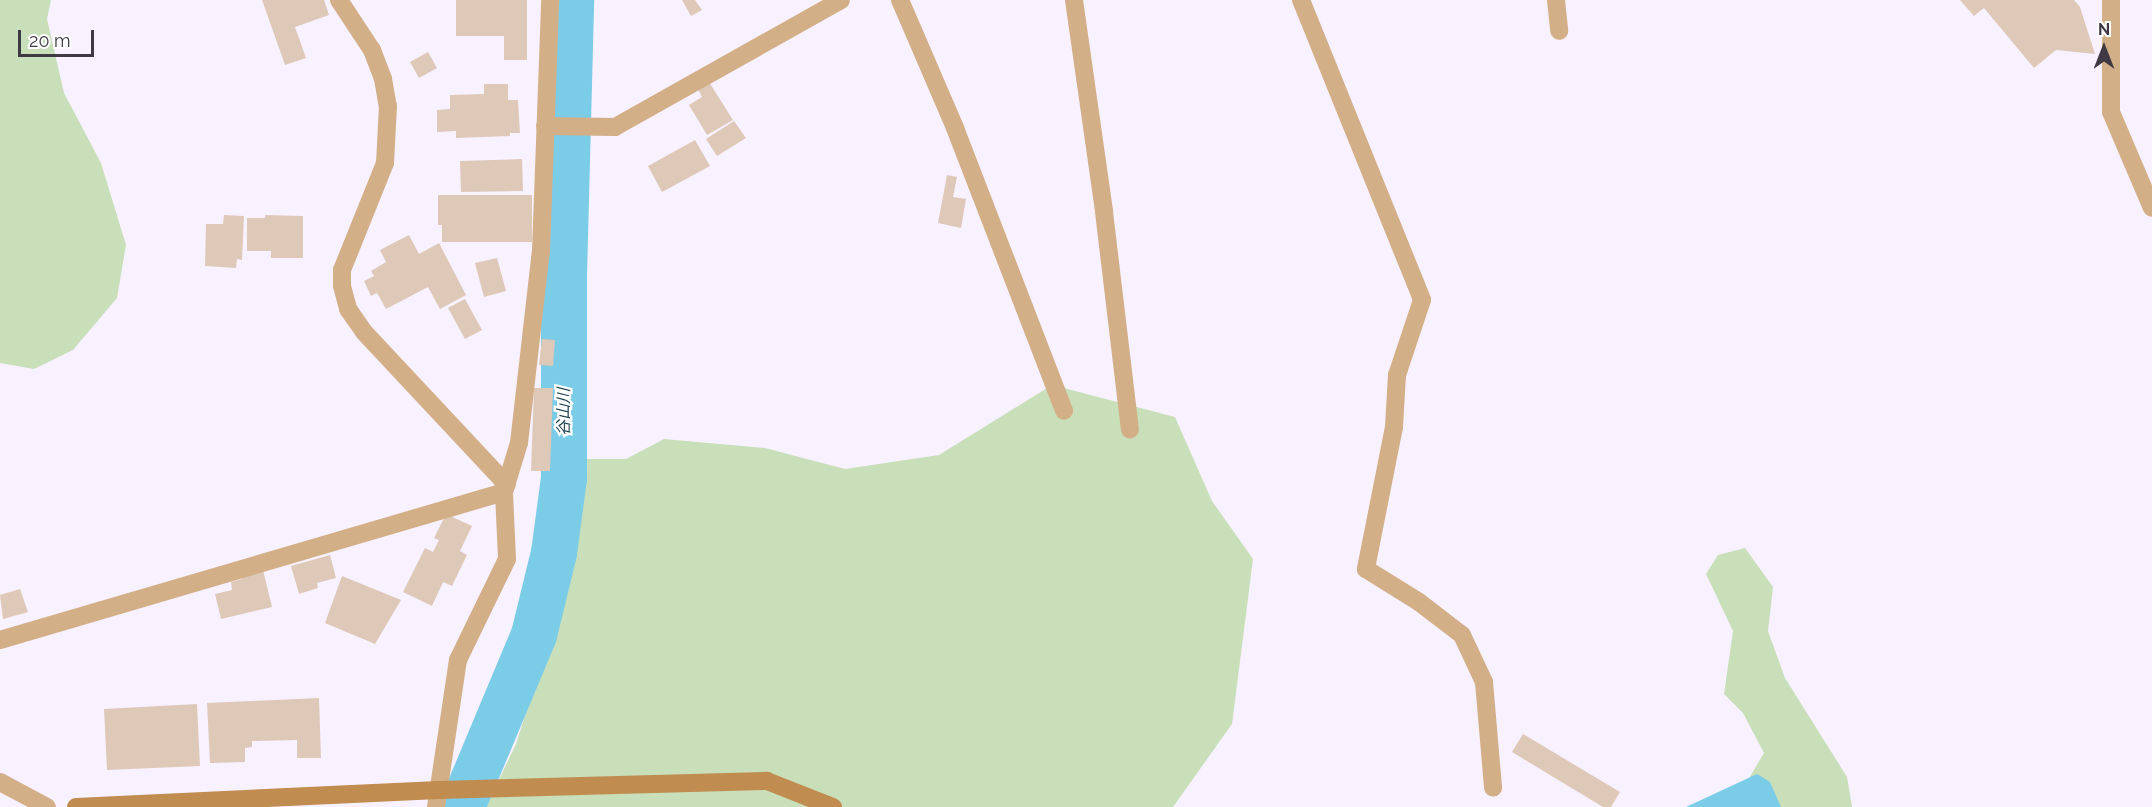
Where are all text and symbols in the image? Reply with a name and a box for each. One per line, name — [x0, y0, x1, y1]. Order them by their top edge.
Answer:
scale bar — [21, 18, 98, 56]
north arrow — [2074, 18, 2134, 78]
text: N — [2098, 20, 2110, 39]
text: 20 m — [29, 30, 71, 51]
water label: 谷山川 — [554, 388, 574, 436]

